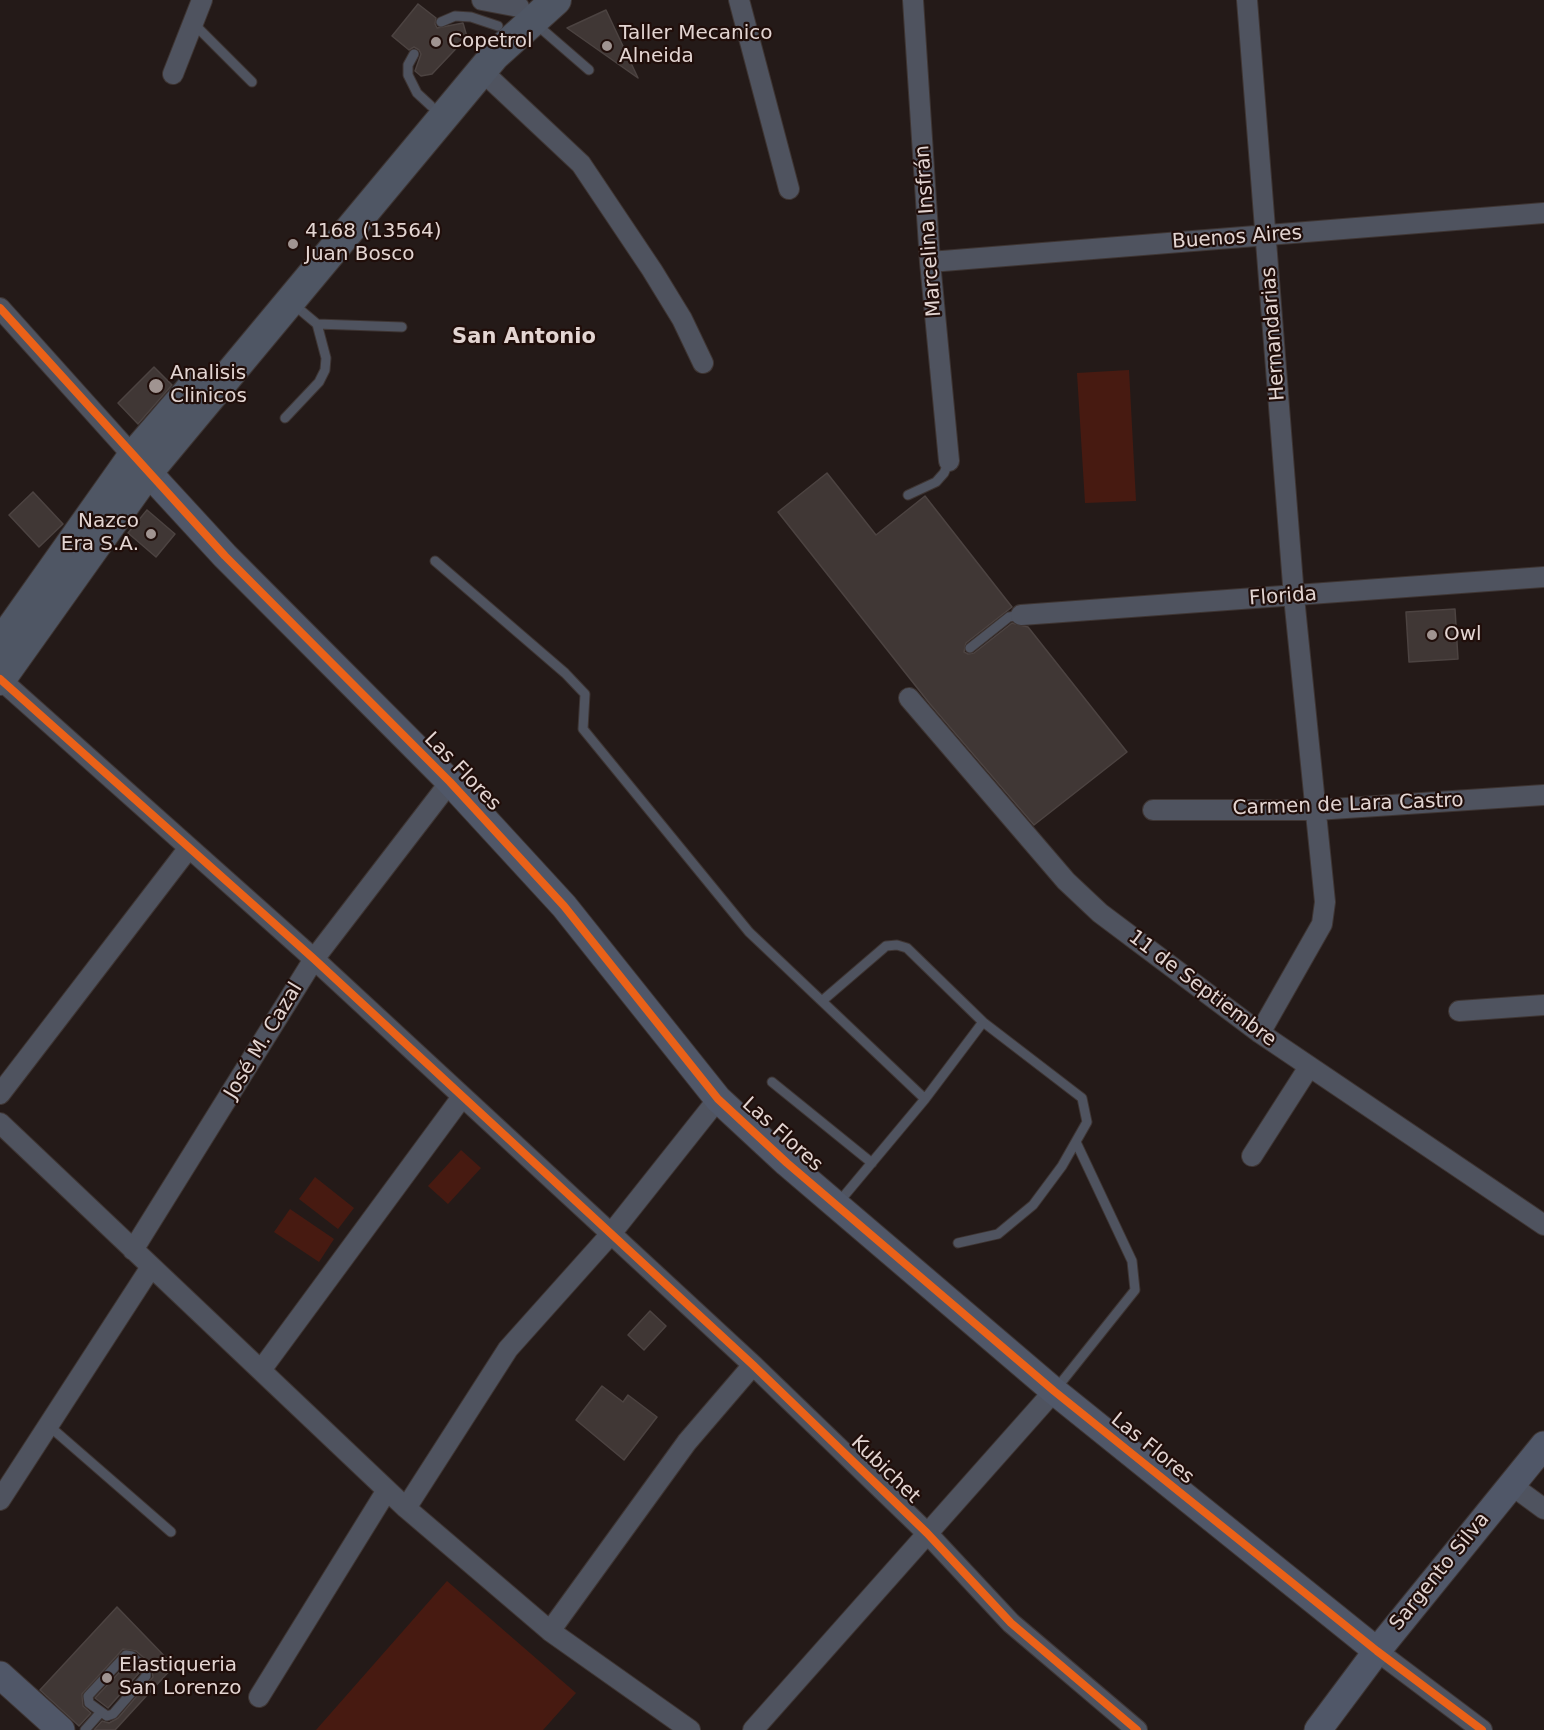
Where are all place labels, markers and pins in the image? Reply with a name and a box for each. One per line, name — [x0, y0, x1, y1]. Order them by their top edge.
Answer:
place label: Taller Mecanico Alneida — [619, 22, 772, 69]
place label: Copetrol — [448, 30, 533, 54]
marker: Copetrol — [429, 35, 443, 49]
marker: Taller Mecanico Alneida — [600, 39, 614, 53]
place label: 4168 (13564) Juan Bosco — [305, 220, 441, 267]
marker: 4168 (13564) Juan Bosco — [286, 237, 300, 251]
place label: Analisis Clinicos — [170, 362, 247, 409]
marker: Analisis Clinicos — [147, 377, 165, 395]
place label: Nazco Era S.A. — [61, 510, 139, 557]
marker: Nazco Era S.A. — [144, 527, 158, 541]
place label: Owl — [1444, 623, 1482, 647]
marker: Owl — [1425, 628, 1439, 642]
place label: Elastiqueria San Lorenzo — [119, 1654, 242, 1701]
marker: Elastiqueria San Lorenzo — [100, 1671, 114, 1685]

